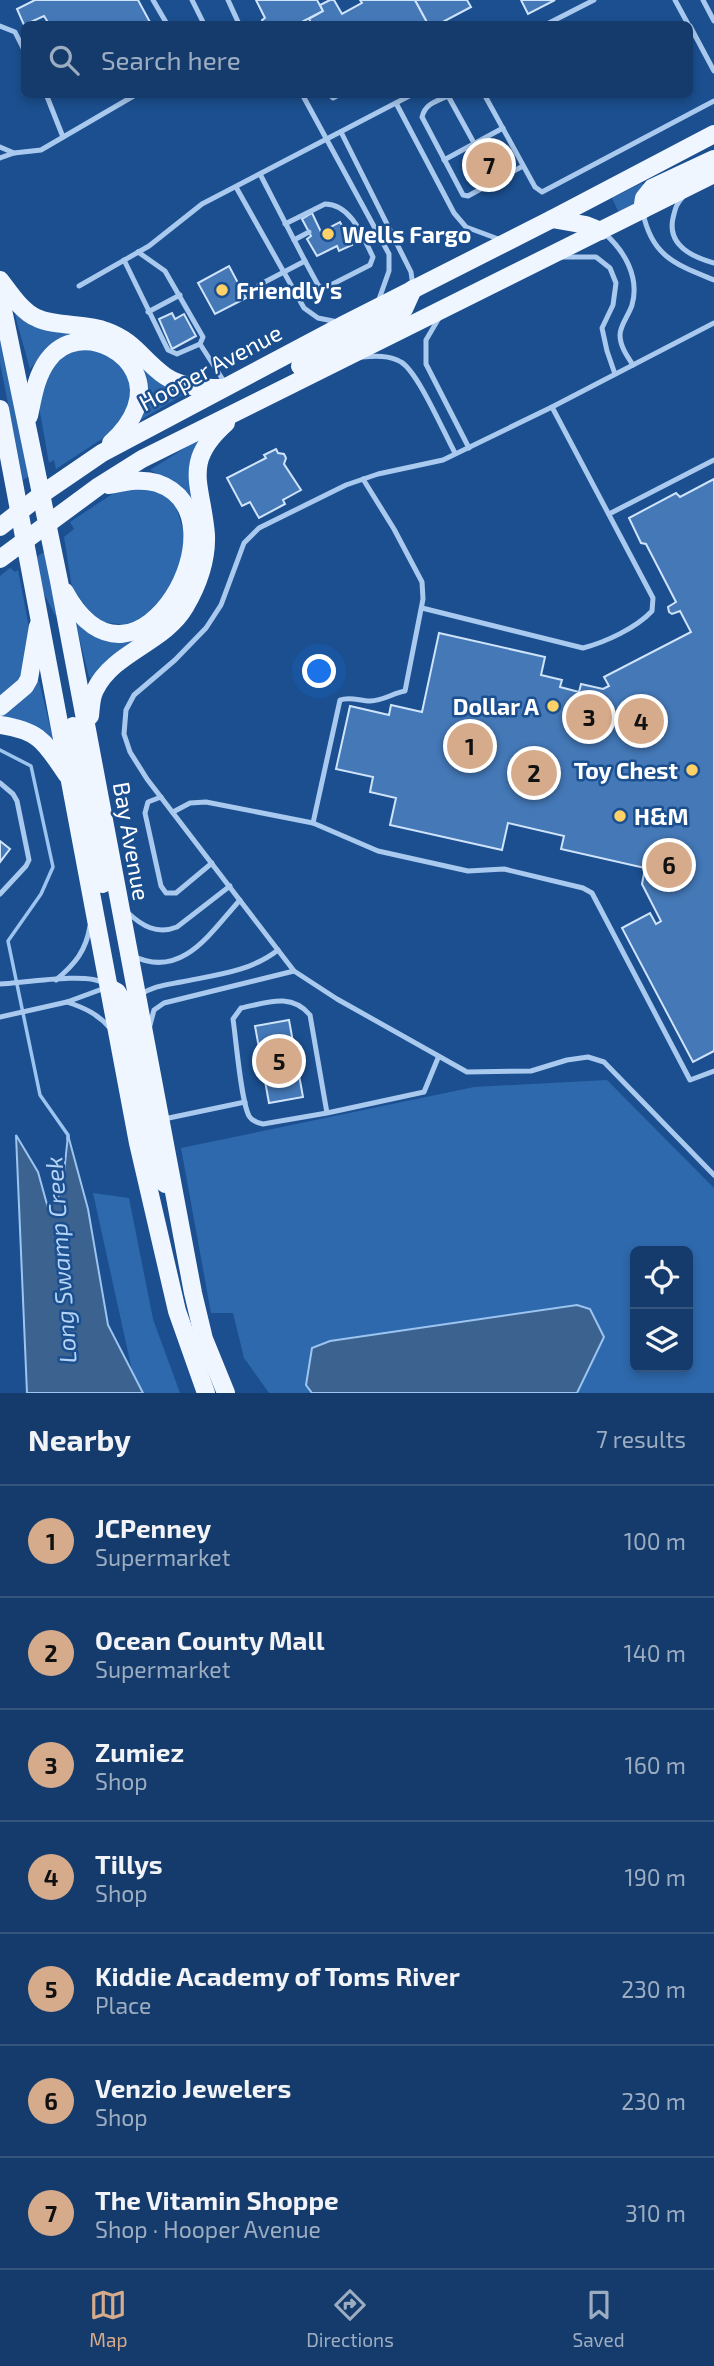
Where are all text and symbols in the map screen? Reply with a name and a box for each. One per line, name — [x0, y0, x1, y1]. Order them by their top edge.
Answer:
search box — [21, 21, 693, 98]
icon: search — [45, 41, 83, 79]
text: Search here — [101, 44, 241, 75]
pin: 7 — [466, 139, 512, 191]
place label: Wells Fargo — [342, 220, 471, 248]
marker: Wells Fargo — [320, 226, 336, 242]
place label: Friendly's — [236, 276, 342, 304]
marker: Friendly's — [214, 282, 230, 298]
street label: Hooper Avenue — [134, 318, 286, 416]
your location — [302, 654, 336, 688]
pin: 3 — [566, 691, 612, 743]
place label: Dollar A — [453, 692, 539, 720]
pin: 4 — [618, 695, 664, 747]
marker: Dollar A — [545, 698, 561, 714]
pin: 1 — [447, 720, 493, 772]
pin: 2 — [511, 747, 557, 799]
place label: Toy Chest — [574, 756, 678, 784]
marker: Toy Chest — [684, 762, 700, 778]
street label: Bay Avenue — [108, 779, 156, 903]
place label: H&M — [634, 802, 689, 830]
marker: H&M — [612, 808, 628, 824]
pin: 6 — [646, 839, 692, 891]
pin: 5 — [256, 1035, 302, 1087]
water label: Long Swamp Creek — [38, 1156, 82, 1364]
map controls — [630, 1246, 693, 1372]
button: locate — [630, 1246, 693, 1309]
button: layers — [630, 1309, 693, 1372]
text: Nearby — [28, 1421, 131, 1457]
text: 7 results — [596, 1425, 686, 1453]
text: JCPenney — [95, 1512, 211, 1543]
text: 1 — [46, 1527, 56, 1555]
text: 100 m — [624, 1527, 686, 1555]
text: Supermarket — [95, 1543, 230, 1571]
text: Ocean County Mall — [95, 1624, 324, 1655]
text: 2 — [44, 1639, 58, 1667]
text: 140 m — [624, 1639, 686, 1667]
text: Supermarket — [95, 1655, 230, 1683]
text: Zumiez — [95, 1736, 184, 1767]
text: 3 — [44, 1751, 58, 1779]
text: 160 m — [625, 1751, 686, 1779]
text: Shop — [95, 1767, 148, 1795]
text: Tillys — [95, 1848, 163, 1879]
text: 4 — [44, 1863, 58, 1891]
text: 190 m — [625, 1863, 686, 1891]
text: Shop — [95, 1879, 148, 1907]
text: Kiddie Academy of Toms River — [95, 1960, 460, 1991]
text: 5 — [45, 1975, 57, 2003]
text: 230 m — [621, 1975, 686, 2003]
text: Place — [95, 1991, 151, 2019]
text: Venzio Jewelers — [95, 2072, 291, 2103]
text: 6 — [44, 2087, 58, 2115]
text: 230 m — [621, 2087, 686, 2115]
text: Shop — [95, 2103, 148, 2131]
text: The Vitamin Shoppe — [95, 2184, 339, 2215]
text: 7 — [45, 2199, 57, 2227]
text: 310 m — [625, 2199, 686, 2227]
text: Shop · Hooper Avenue — [95, 2215, 321, 2243]
tab: Map — [89, 2286, 127, 2351]
tab: Directions — [306, 2286, 394, 2351]
tab: Saved — [572, 2286, 625, 2351]

